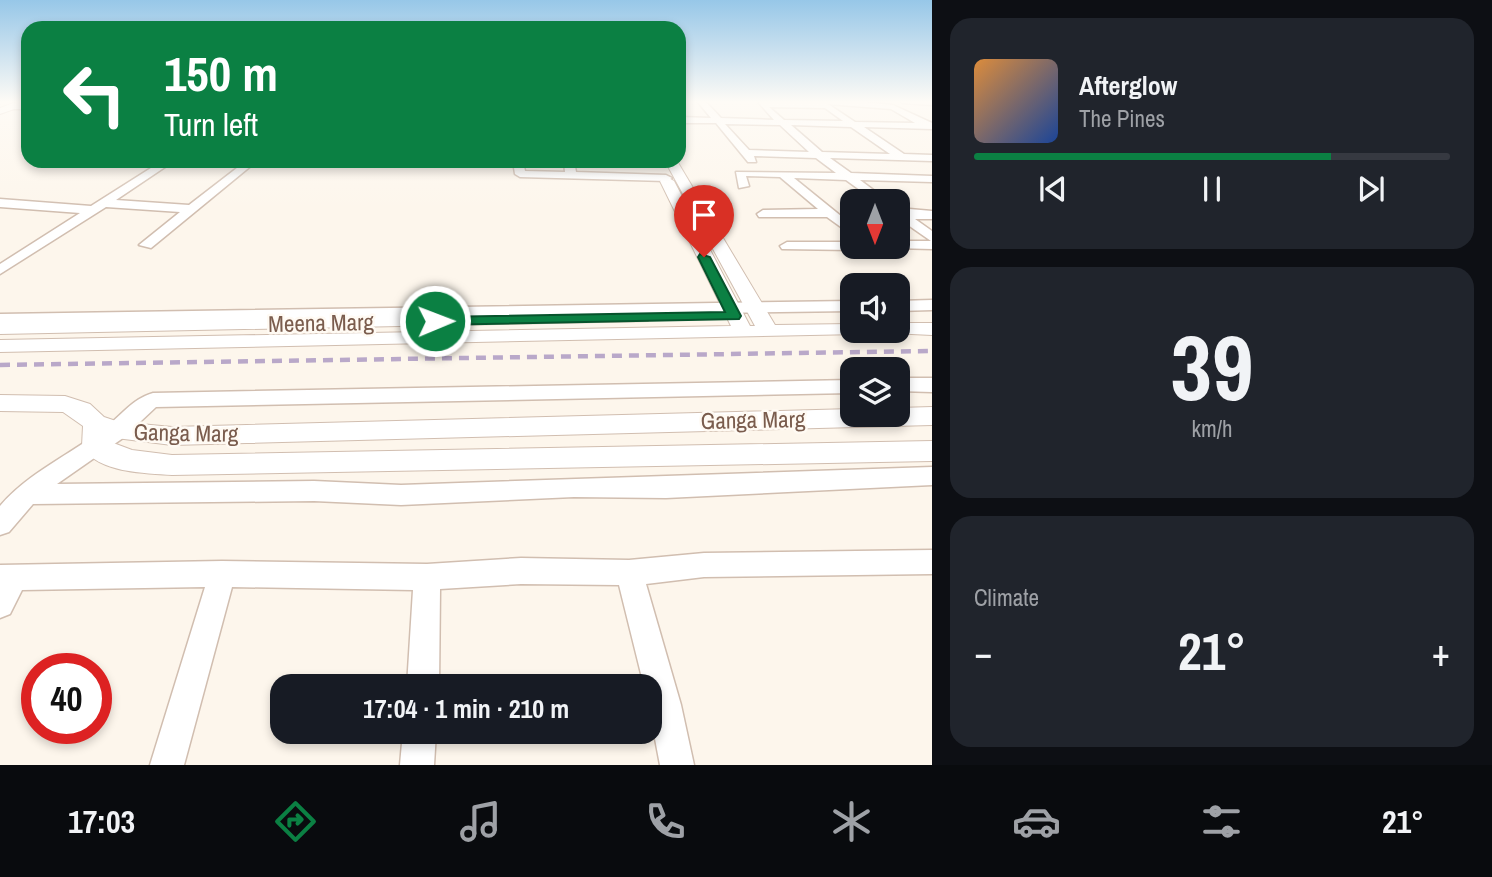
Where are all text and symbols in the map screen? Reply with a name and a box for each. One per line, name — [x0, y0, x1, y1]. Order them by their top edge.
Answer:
text: 150 m — [164, 40, 278, 106]
icon: left — [49, 49, 140, 140]
text: Afterglow — [1079, 68, 1177, 103]
text: Turn left — [164, 103, 258, 146]
text: The Pines — [1079, 103, 1165, 134]
icon: previous — [1034, 170, 1072, 208]
icon: pause — [1193, 170, 1231, 208]
icon: next — [1352, 170, 1390, 208]
pin — [674, 185, 734, 257]
north arrow — [840, 189, 910, 259]
map controls — [840, 189, 910, 427]
icon: arrive — [685, 196, 723, 234]
button: sound — [840, 273, 910, 343]
position arrow — [398, 284, 472, 358]
street label: Meena Marg — [268, 306, 375, 339]
text: 39 — [1171, 306, 1254, 428]
button: layers — [840, 357, 910, 427]
street label: Ganga Marg — [700, 403, 806, 436]
text: km/h — [1192, 413, 1232, 444]
street label: Ganga Marg — [133, 416, 239, 449]
text: Climate — [974, 582, 1039, 613]
text: 21° — [1178, 616, 1246, 686]
text: − — [974, 627, 992, 678]
text: + — [1432, 627, 1450, 678]
speed limit sign: 40 — [21, 653, 112, 744]
text: 17:04 · 1 min · 210 m — [363, 691, 569, 726]
icon: directions — [271, 797, 320, 846]
icon: music — [456, 797, 505, 846]
icon: phone — [641, 797, 690, 846]
icon: climate — [827, 797, 876, 846]
icon: car — [1012, 797, 1061, 846]
icon: filters — [1197, 797, 1246, 846]
text: 17:03 — [68, 800, 135, 843]
text: 21° — [1382, 800, 1424, 843]

